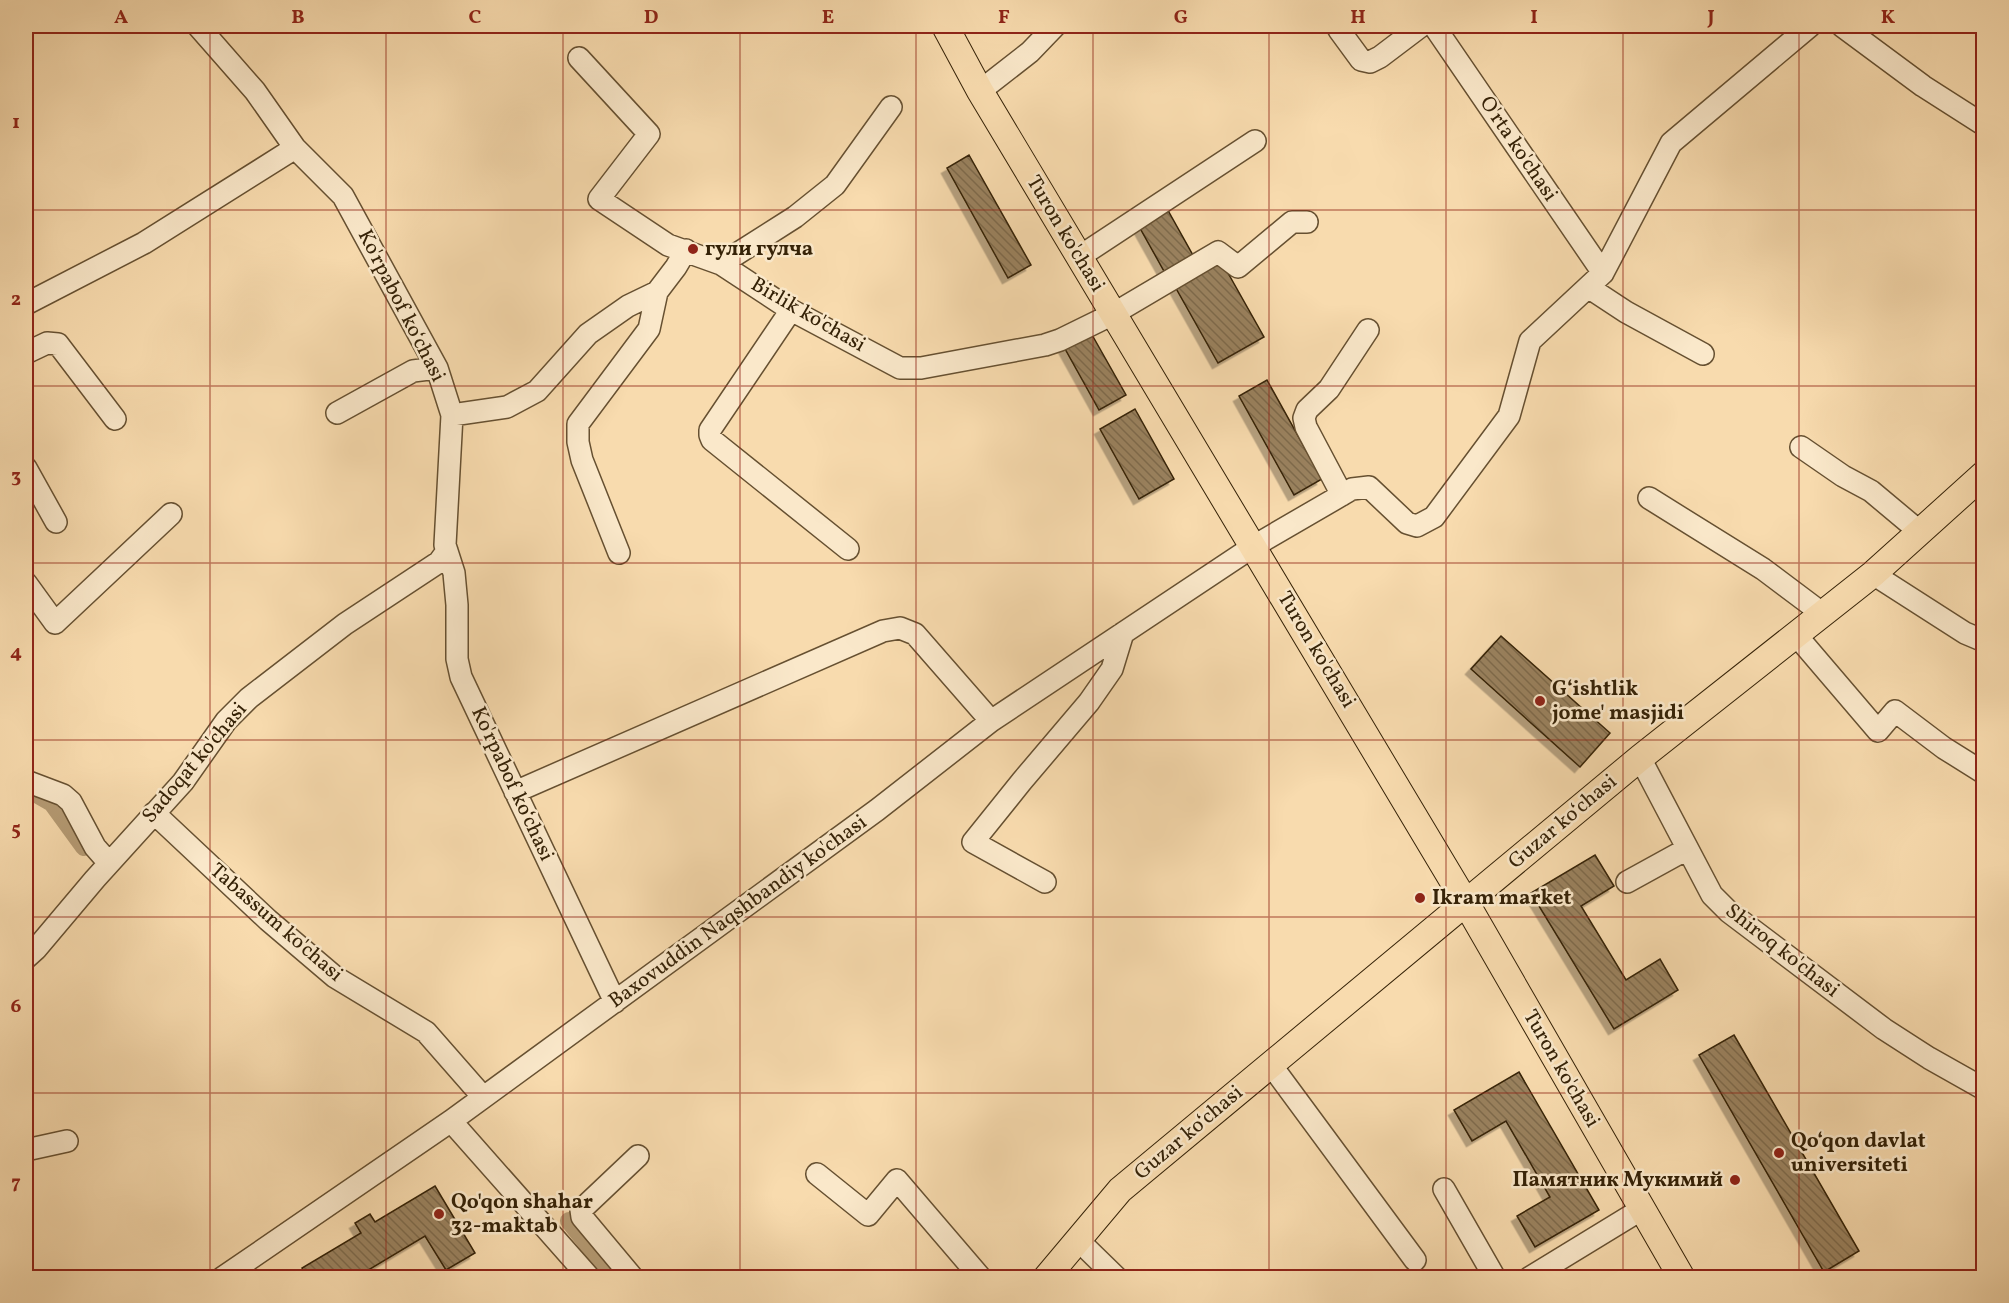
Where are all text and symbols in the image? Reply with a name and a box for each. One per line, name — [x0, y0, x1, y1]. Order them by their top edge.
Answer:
text: A — [114, 4, 128, 32]
text: B — [291, 4, 305, 32]
text: C — [469, 4, 482, 32]
text: D — [644, 4, 658, 32]
text: E — [822, 4, 834, 32]
text: F — [998, 4, 1010, 32]
text: G — [1174, 4, 1188, 32]
text: H — [1350, 4, 1366, 32]
text: I — [1530, 4, 1538, 32]
text: J — [1706, 4, 1715, 32]
text: K — [1881, 4, 1896, 32]
street label: O'rta ko'chasi — [1472, 90, 1564, 208]
text: 1 — [12, 109, 20, 137]
street label: Turon ko'chasi — [1019, 170, 1111, 298]
street label: Ko'rpabof koʻchasi — [350, 225, 452, 387]
place label: гули гулча — [705, 235, 813, 264]
marker: гули гулча — [686, 242, 700, 256]
street label: Birlik ko'chasi — [745, 270, 871, 360]
text: 2 — [11, 286, 21, 314]
text: 3 — [11, 463, 21, 491]
street label: Turon ko'chasi — [1270, 586, 1362, 714]
text: 4 — [10, 639, 22, 667]
place label: Gʻishtlik jome' masjidi — [1552, 675, 1684, 728]
marker: Gʻishtlik jome' masjidi — [1533, 694, 1547, 708]
street label: Sadoqat ko'chasi — [136, 696, 254, 830]
street label: Ko'rpabof koʻchasi — [463, 702, 561, 866]
street label: Guzar koʻchasi — [1502, 768, 1624, 876]
street label: Baxovuddin Naqshbandiy ko'chasi — [603, 808, 873, 1016]
text: 5 — [11, 816, 21, 844]
street label: Tabassum ko'chasi — [203, 857, 349, 989]
place label: Ikram market — [1432, 884, 1572, 913]
marker: Ikram market — [1413, 891, 1427, 905]
street label: Shiroq ko'chasi — [1719, 897, 1845, 1005]
text: 6 — [11, 993, 22, 1021]
street label: Turon ko'chasi — [1516, 1005, 1606, 1133]
street label: Guzar koʻchasi — [1128, 1079, 1250, 1187]
place label: Qoʻqon davlat universiteti — [1791, 1127, 1926, 1180]
marker: Qoʻqon davlat universiteti — [1772, 1146, 1786, 1160]
place label: Памятник Мукимий — [1512, 1166, 1723, 1195]
text: 7 — [11, 1169, 21, 1197]
marker: Памятник Мукимий — [1728, 1173, 1742, 1187]
place label: Qo'qon shahar 32-maktab — [451, 1188, 593, 1241]
marker: Qo'qon shahar 32-maktab — [432, 1207, 446, 1221]

